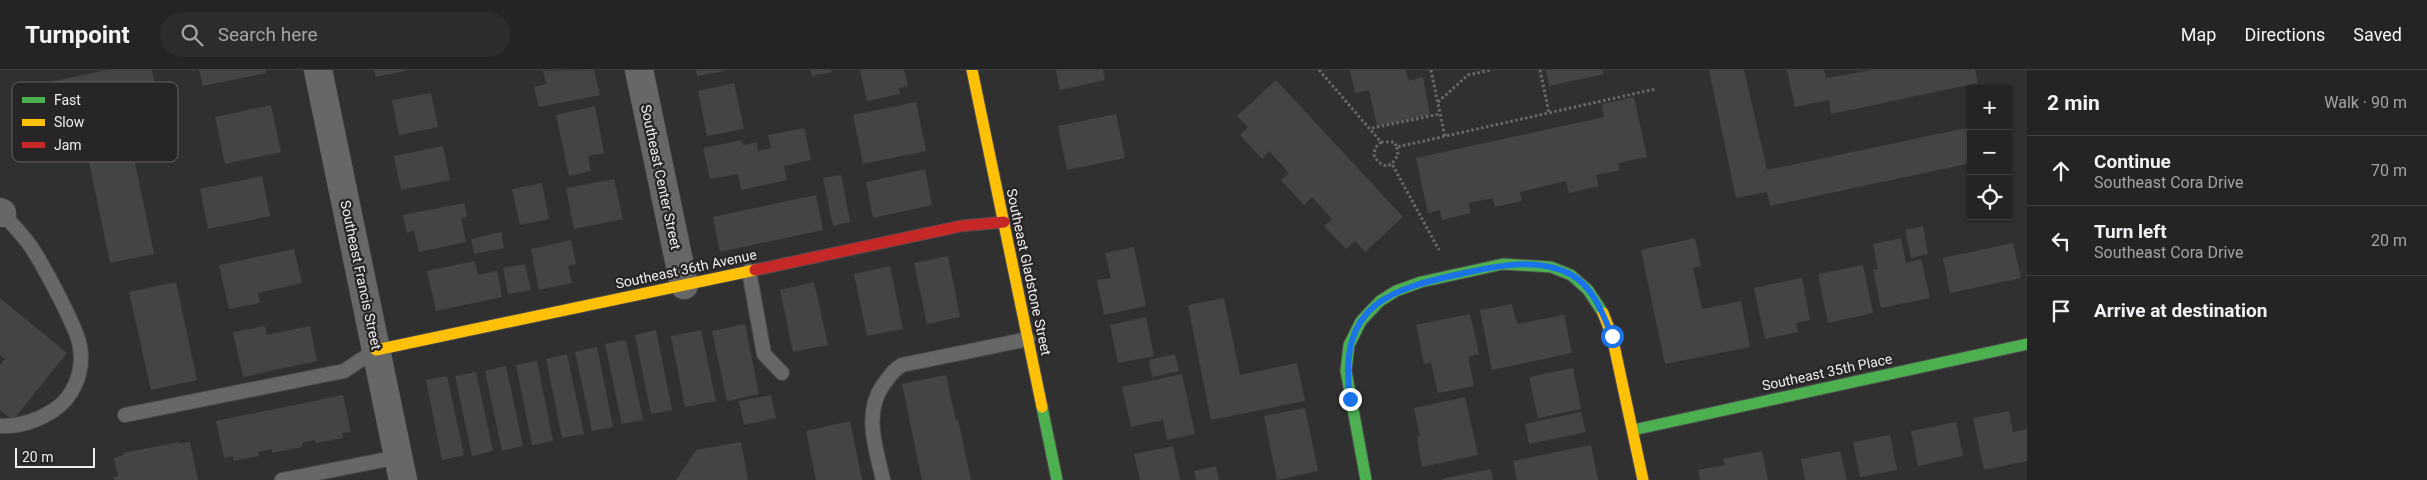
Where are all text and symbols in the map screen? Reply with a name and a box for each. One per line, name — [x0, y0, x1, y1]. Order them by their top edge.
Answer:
search box — [160, 12, 510, 57]
text: Turnpoint — [25, 21, 130, 49]
icon: search — [178, 21, 206, 49]
text: Search here — [218, 23, 318, 46]
text: Map — [2181, 24, 2216, 45]
text: Directions — [2244, 24, 2325, 45]
text: Saved — [2353, 24, 2402, 45]
legend — [12, 82, 178, 162]
map controls — [1967, 85, 2012, 220]
button: + — [1967, 85, 2012, 130]
text: 2 min — [2047, 91, 2100, 115]
text: Fast — [54, 92, 81, 108]
text: Walk · 90 m — [2324, 93, 2407, 112]
street label: Southeast Center Street — [638, 103, 684, 251]
text: Slow — [54, 114, 85, 130]
button: − — [1967, 130, 2012, 175]
text: Jam — [54, 137, 82, 153]
text: Continue — [2094, 150, 2171, 173]
icon: ahead — [2047, 157, 2075, 185]
text: 70 m — [2371, 161, 2407, 180]
text: Southeast Cora Drive — [2094, 173, 2243, 192]
button: locate — [1967, 175, 2012, 220]
street label: Southeast Gladstone Street — [1003, 187, 1055, 357]
street label: Southeast Francis Street — [337, 199, 385, 352]
text: Turn left — [2094, 220, 2167, 243]
icon: left — [2047, 227, 2075, 255]
text: 20 m — [2371, 231, 2407, 250]
text: Southeast Cora Drive — [2094, 243, 2243, 262]
street label: Southeast 36th Avenue — [614, 246, 758, 292]
icon: arrive — [2047, 297, 2075, 325]
text: Arrive at destination — [2094, 299, 2267, 322]
route start — [1601, 325, 1624, 348]
street label: Southeast 35th Place — [1760, 350, 1894, 394]
route end — [1339, 388, 1362, 411]
scale bar — [15, 445, 95, 468]
text: 20 m — [22, 449, 54, 465]

